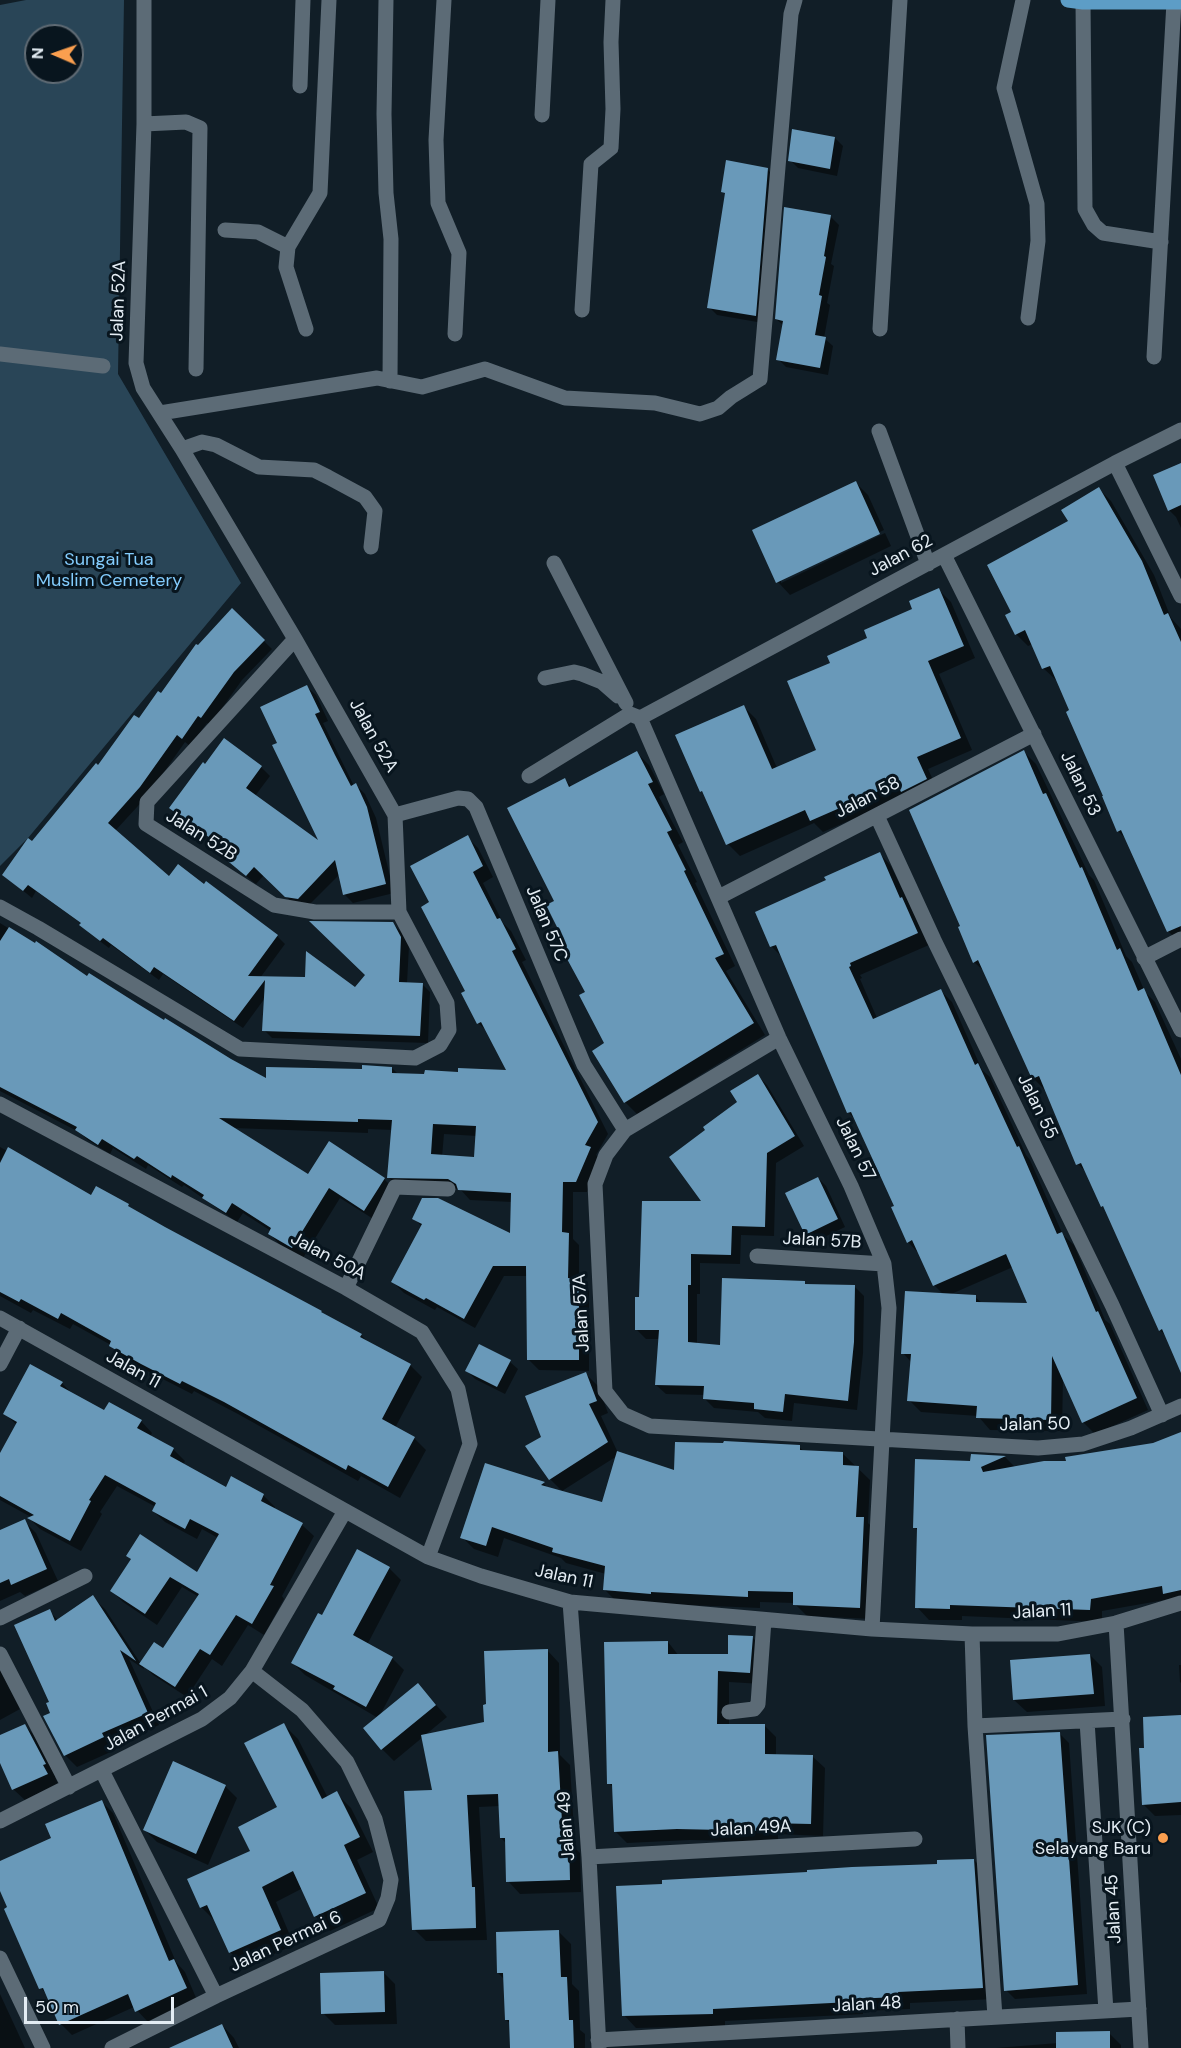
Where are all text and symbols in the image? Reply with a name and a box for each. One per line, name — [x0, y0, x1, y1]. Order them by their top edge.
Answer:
north arrow — [24, 24, 84, 84]
text: N — [27, 47, 48, 60]
street label: Jalan 52A — [107, 260, 131, 342]
street label: Jalan 62 — [865, 530, 937, 582]
park label: Sungai Tua Muslim Cemetery — [36, 549, 182, 592]
street label: Jalan 52A — [344, 695, 402, 777]
street label: Jalan 53 — [1055, 748, 1105, 820]
street label: Jalan 58 — [832, 773, 904, 823]
street label: Jalan 52B — [162, 806, 240, 866]
street label: Jalan 57C — [520, 883, 572, 965]
street label: Jalan 55 — [1012, 1071, 1062, 1143]
street label: Jalan 57 — [830, 1114, 880, 1184]
street label: Jalan 50A — [287, 1228, 369, 1286]
street label: Jalan 57B — [782, 1228, 862, 1254]
street label: Jalan 57A — [569, 1273, 595, 1353]
street label: Jalan 11 — [102, 1346, 164, 1394]
street label: Jalan 50 — [999, 1414, 1071, 1436]
street label: Jalan 11 — [533, 1560, 595, 1594]
street label: Jalan 11 — [1012, 1600, 1072, 1624]
street label: Jalan Permai 1 — [100, 1682, 212, 1756]
street label: Jalan 49 — [554, 1790, 580, 1862]
street label: Jalan 49A — [710, 1816, 792, 1842]
place label: SJK (C) Selayang Baru — [1035, 1817, 1151, 1860]
marker: SJK (C) Selayang Baru — [1156, 1831, 1170, 1845]
street label: Jalan 45 — [1101, 1874, 1127, 1944]
street label: Jalan Permai 6 — [227, 1907, 345, 1977]
scale bar — [27, 1985, 177, 2023]
street label: Jalan 48 — [832, 1992, 902, 2018]
text: 50 m — [35, 1995, 79, 2019]

